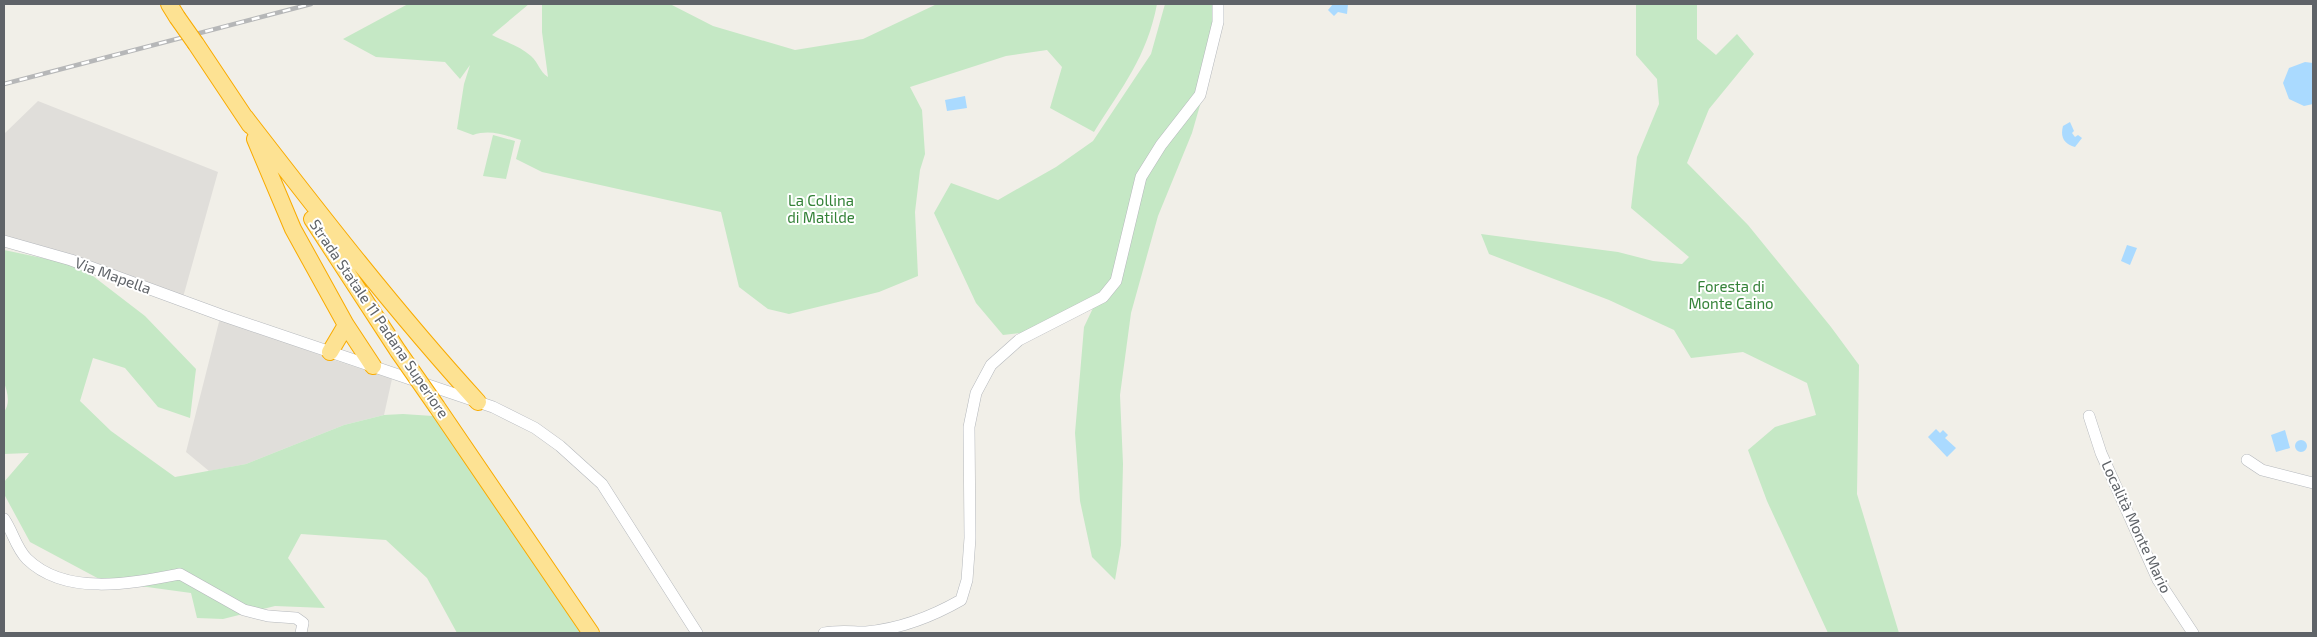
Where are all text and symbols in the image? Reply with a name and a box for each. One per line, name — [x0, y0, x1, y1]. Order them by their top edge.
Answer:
park label: La Collina di Matilde — [787, 191, 855, 226]
street label: Strada Statale 11 Padana Superiore — [306, 216, 453, 421]
street label: Via Mapella — [73, 253, 154, 297]
park label: Foresta di Monte Caino — [1688, 277, 1774, 312]
street label: Località Monte Mario — [2098, 457, 2176, 596]

